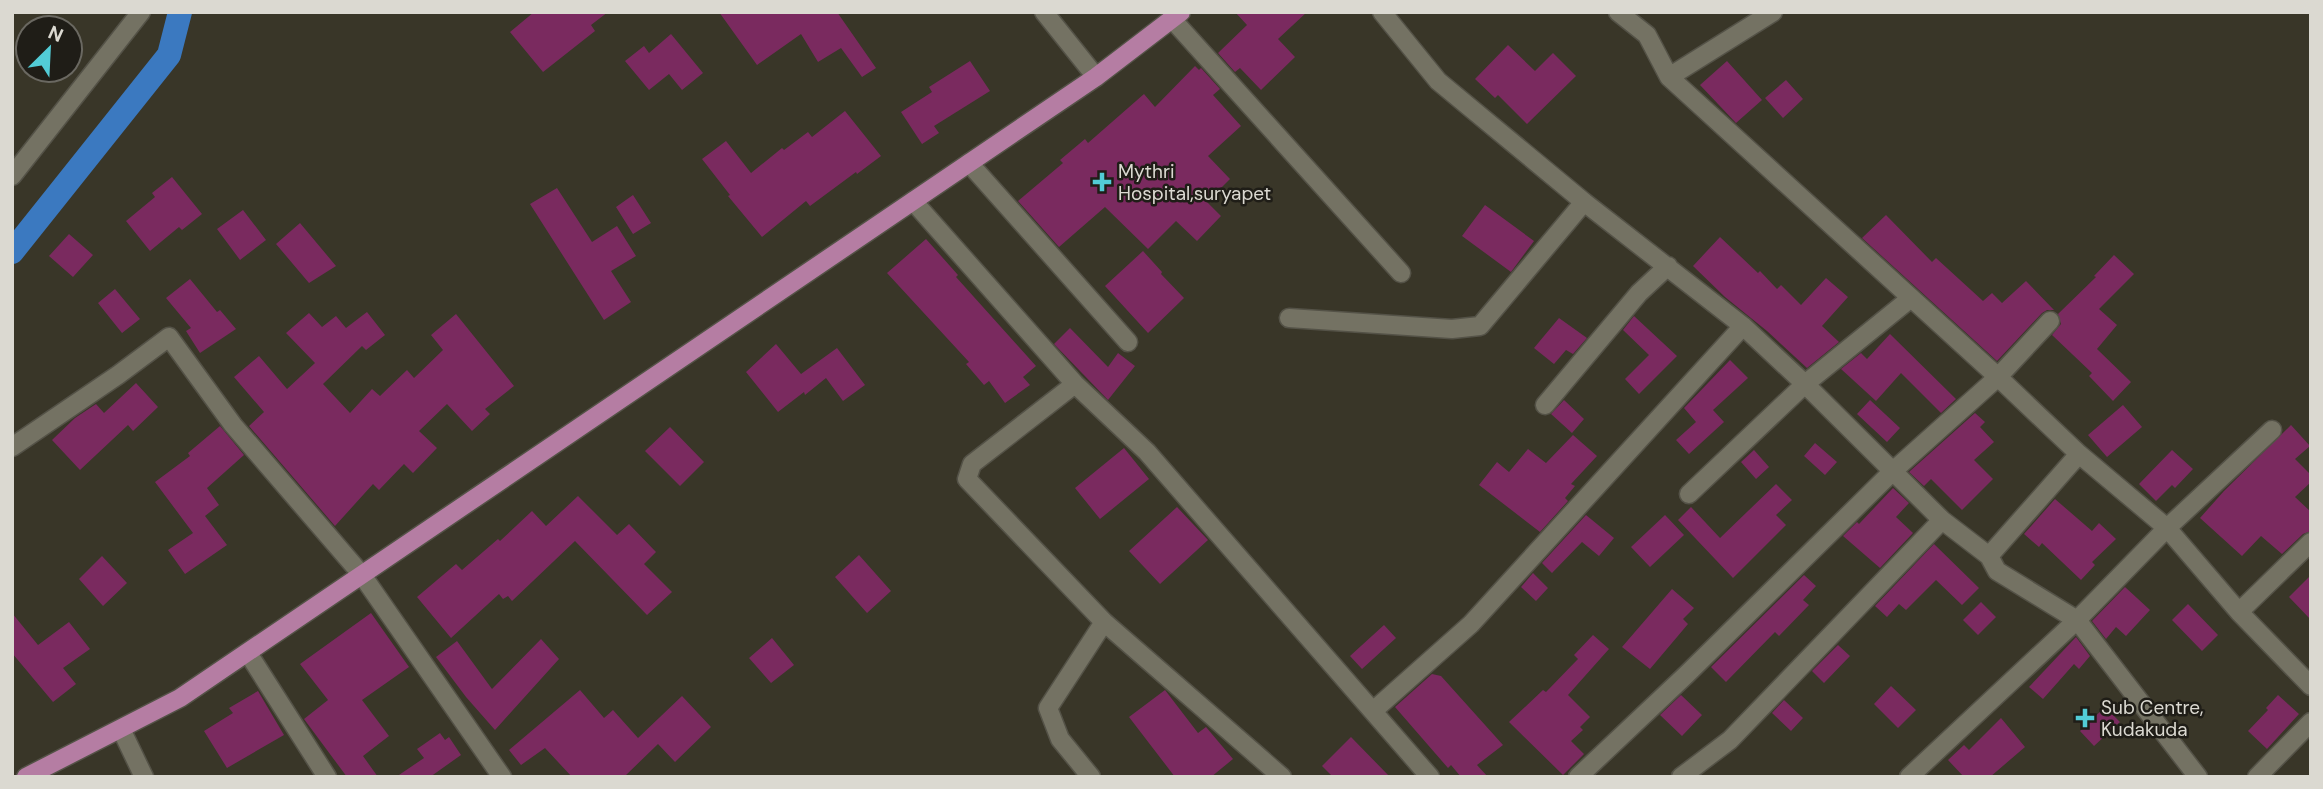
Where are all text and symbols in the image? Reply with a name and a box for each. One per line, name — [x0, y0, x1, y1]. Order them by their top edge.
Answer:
north arrow — [14, 14, 84, 84]
text: N — [44, 20, 67, 48]
place label: Mythri Hospital,suryapet — [1118, 159, 1271, 206]
marker: Mythri Hospital,suryapet — [1092, 172, 1112, 192]
place label: Sub Centre, Kudakuda — [2101, 695, 2204, 742]
marker: Sub Centre, Kudakuda — [2075, 708, 2095, 728]

